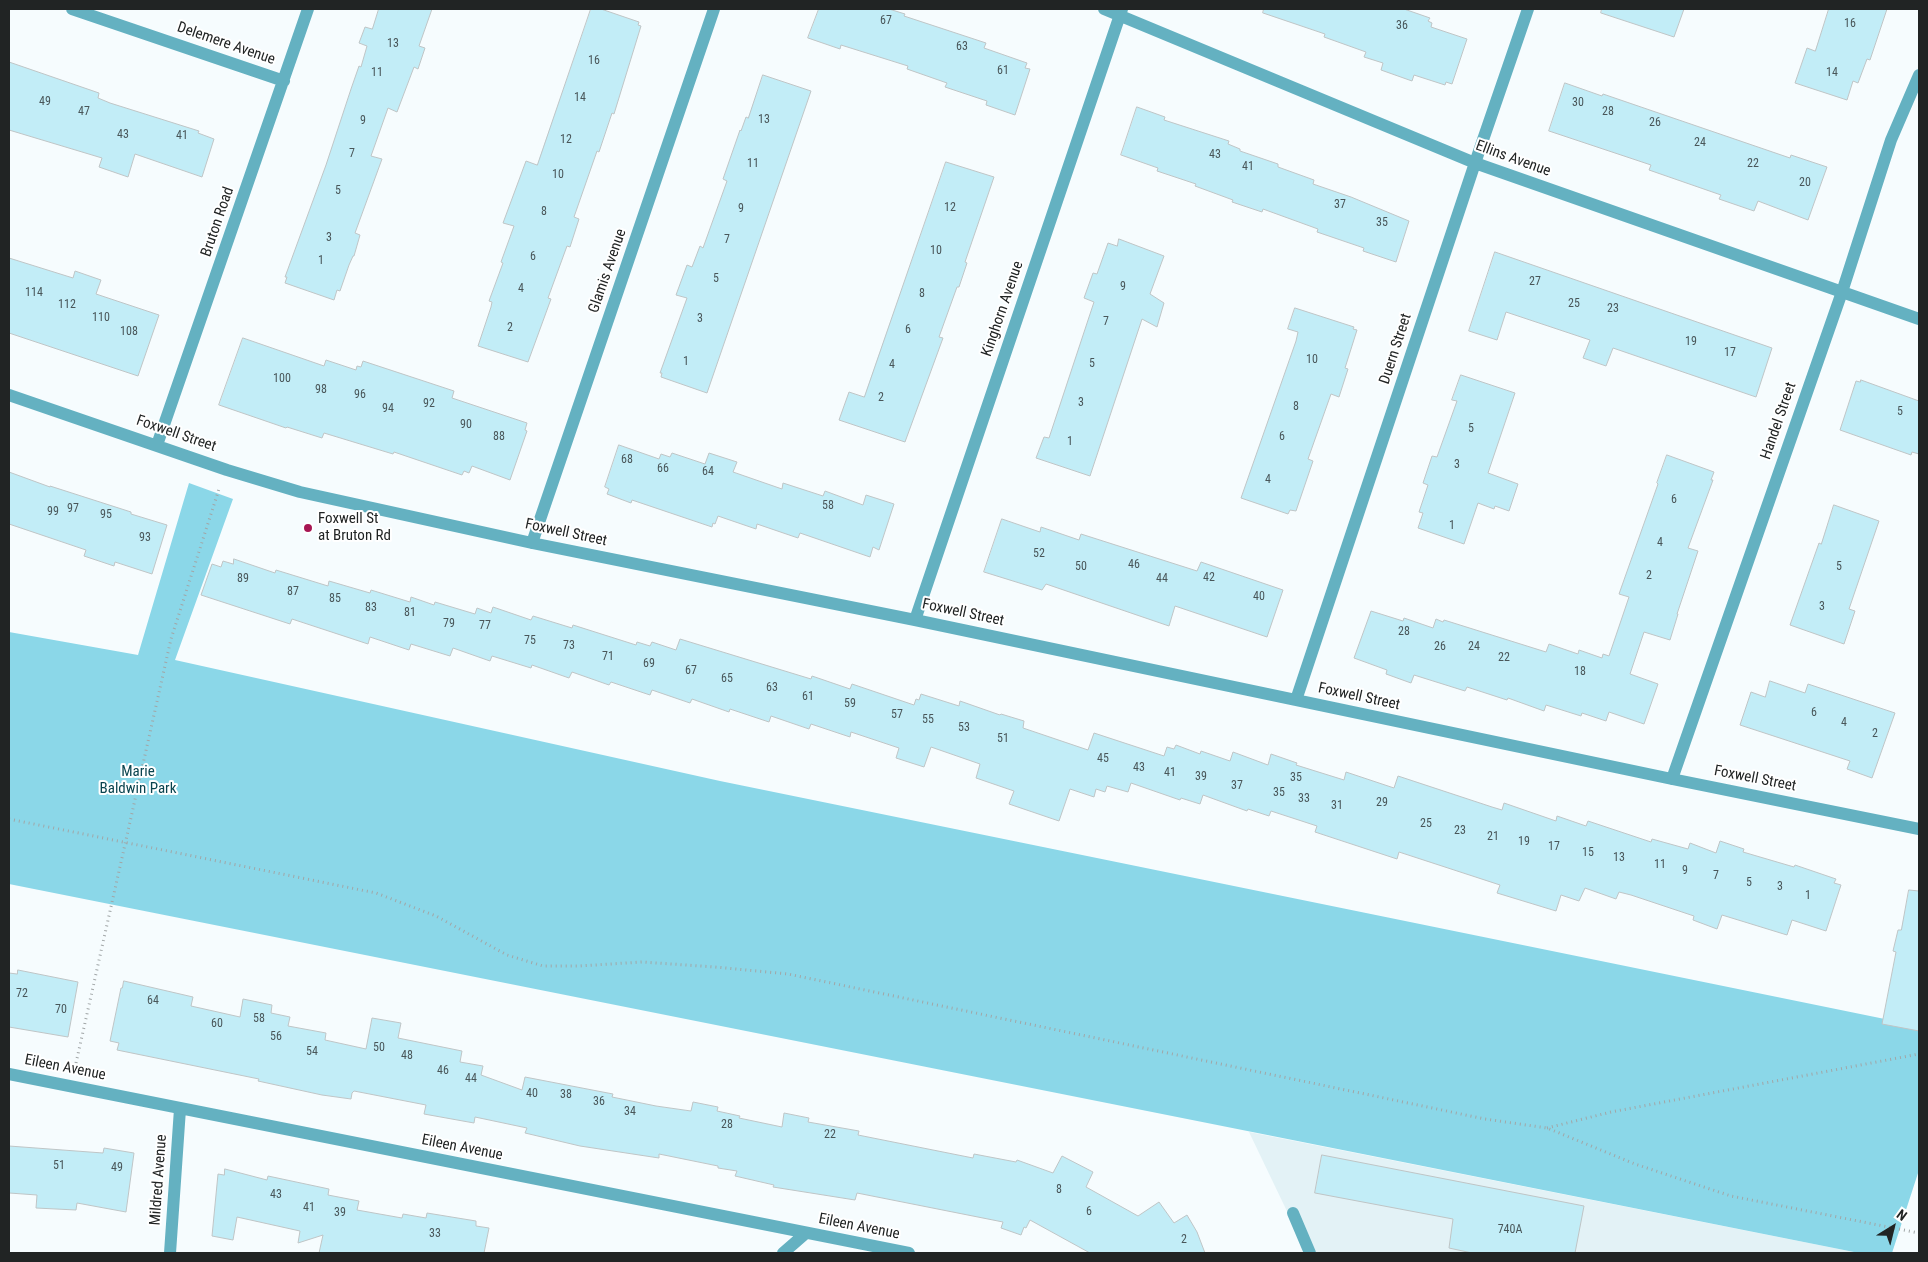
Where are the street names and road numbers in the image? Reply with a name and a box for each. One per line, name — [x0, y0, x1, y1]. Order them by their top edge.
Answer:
street label: Delemere Avenue — [175, 19, 277, 69]
street label: Ellins Avenue — [1473, 137, 1553, 181]
street label: Bruton Road — [198, 185, 238, 259]
street label: Glamis Avenue — [585, 227, 631, 315]
street label: Kinghorn Avenue — [978, 259, 1028, 359]
street label: Duern Street — [1376, 311, 1416, 387]
street label: Handel Street — [1757, 380, 1801, 462]
street label: Foxwell Street — [134, 412, 218, 456]
street label: Foxwell Street — [523, 516, 609, 550]
street label: Foxwell Street — [920, 596, 1006, 630]
street label: Foxwell Street — [1316, 680, 1402, 714]
street label: Foxwell Street — [1712, 762, 1798, 796]
street label: Eileen Avenue — [23, 1051, 107, 1085]
street label: Eileen Avenue — [420, 1131, 504, 1165]
street label: Mildred Avenue — [147, 1134, 171, 1226]
street label: Eileen Avenue — [817, 1210, 901, 1244]

